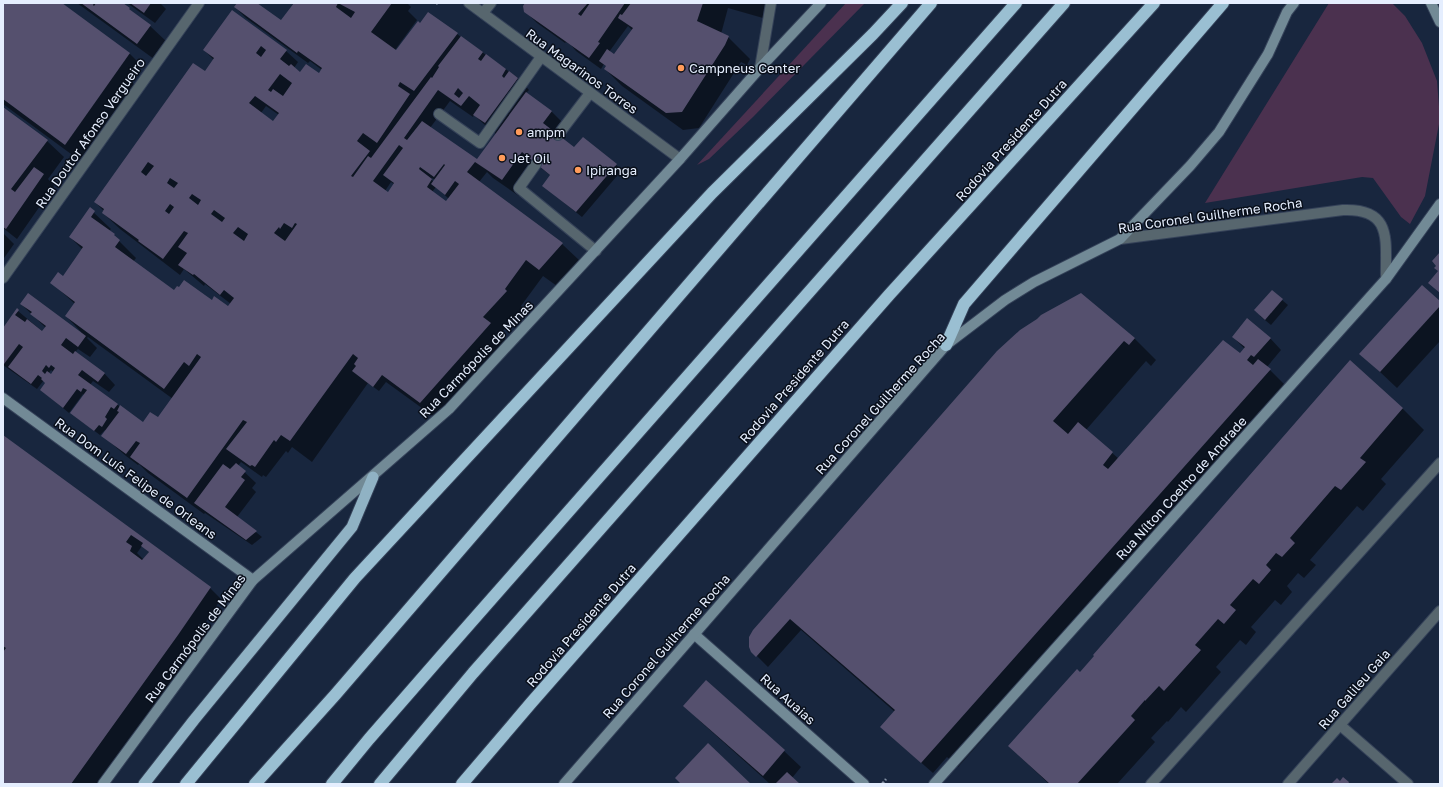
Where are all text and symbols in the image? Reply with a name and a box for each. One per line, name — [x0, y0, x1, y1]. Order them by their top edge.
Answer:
street label: Rua Magarinos Torres — [523, 25, 641, 117]
street label: Rua Doutor Afonso Vergueiro — [32, 55, 148, 211]
place label: Campneus Center — [689, 60, 800, 76]
marker: Campneus Center — [676, 63, 686, 73]
street label: Rodovia Presidente Dutra — [952, 76, 1070, 204]
place label: ampm — [527, 124, 565, 140]
marker: ampm — [514, 127, 524, 137]
place label: Jet Oil — [510, 150, 550, 166]
marker: Jet Oil — [497, 153, 507, 163]
place label: Ipiranga — [586, 162, 637, 178]
marker: Ipiranga — [573, 165, 583, 175]
street label: Rua Coronel Guilherme Rocha — [1117, 194, 1303, 236]
street label: Rua Carmópolis de Minas — [416, 297, 536, 421]
street label: Rodovia Presidente Dutra — [736, 316, 852, 446]
street label: Rua Coronel Guilherme Rocha — [812, 329, 948, 477]
street label: Rua Nílton Coelho de Andrade — [1112, 413, 1250, 563]
street label: Rua Dom Luís Felipe de Orleans — [52, 414, 220, 542]
street label: Rodovia Presidente Dutra — [523, 560, 639, 690]
street label: Rua Carmópolis de Minas — [141, 570, 249, 705]
street label: Rua Coronel Guilherme Rocha — [599, 571, 733, 721]
street label: Rua Galileu Gaia — [1315, 646, 1393, 732]
street label: Rua Auaias — [757, 670, 819, 728]

